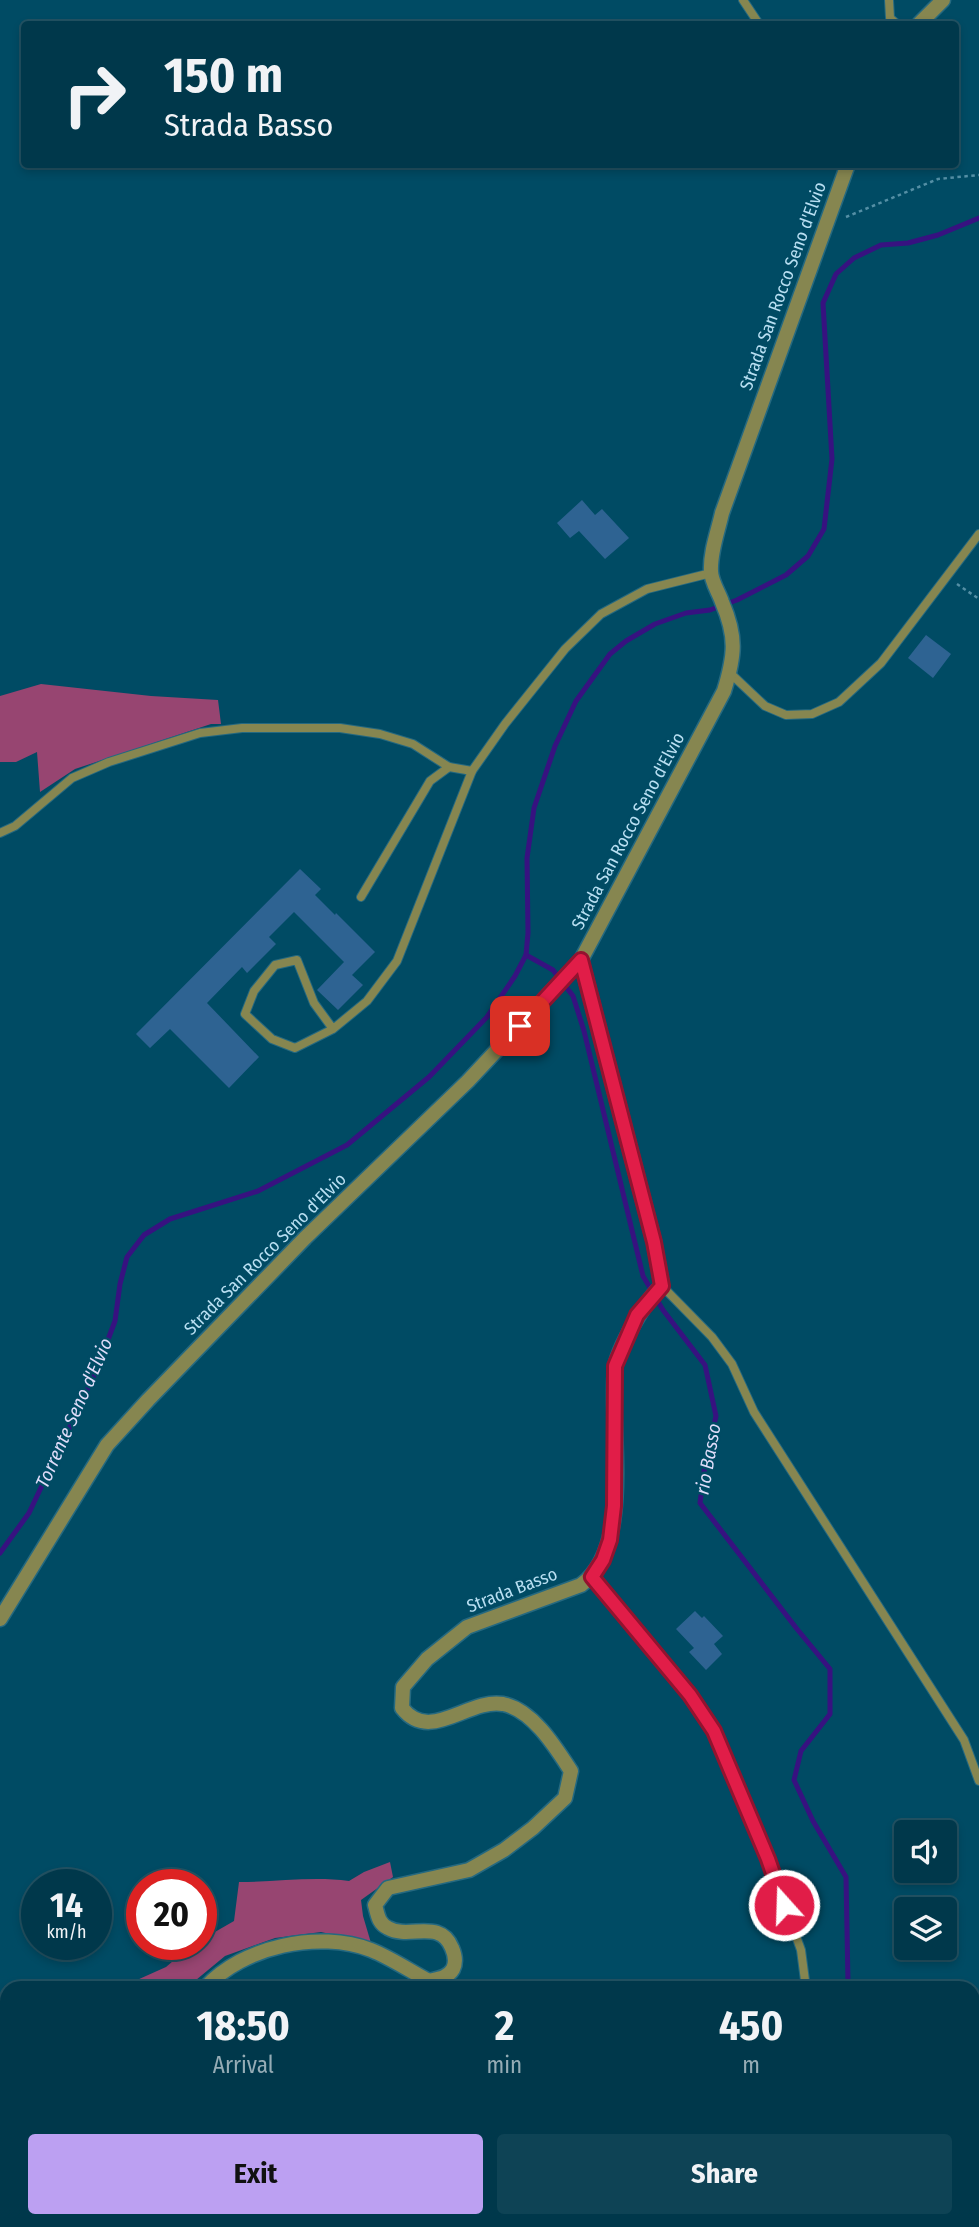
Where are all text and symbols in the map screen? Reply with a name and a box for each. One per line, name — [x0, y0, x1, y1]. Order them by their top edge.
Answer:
text: 150 m — [164, 46, 283, 105]
icon: right — [49, 49, 140, 140]
text: Strada Basso — [164, 106, 333, 144]
street label: Strada San Rocco Seno d'Elvio — [735, 179, 831, 393]
street label: Strada San Rocco Seno d'Elvio — [567, 729, 689, 933]
pin — [490, 996, 550, 1056]
icon: arrive — [501, 1007, 539, 1045]
street label: Strada San Rocco Seno d'Elvio — [179, 1168, 351, 1340]
water label: Torrente Seno d'Elvio — [31, 1334, 117, 1492]
water label: rio Basso — [690, 1422, 726, 1496]
street label: Strada Basso — [464, 1563, 560, 1617]
map controls — [894, 1820, 957, 1960]
button: sound — [894, 1820, 957, 1883]
position arrow — [747, 1868, 821, 1942]
speed limit sign: 20 — [126, 1869, 217, 1960]
text: 14 — [50, 1884, 83, 1926]
button: layers — [894, 1897, 957, 1960]
text: km/h — [46, 1921, 87, 1943]
text: 18:50 — [197, 2001, 290, 2051]
text: 2 — [495, 2001, 514, 2051]
text: 450 — [719, 2001, 783, 2051]
text: Arrival — [213, 2051, 274, 2079]
text: min — [487, 2051, 522, 2079]
text: m — [742, 2051, 760, 2079]
button: Exit — [28, 2134, 483, 2214]
button: Share — [497, 2134, 952, 2214]

